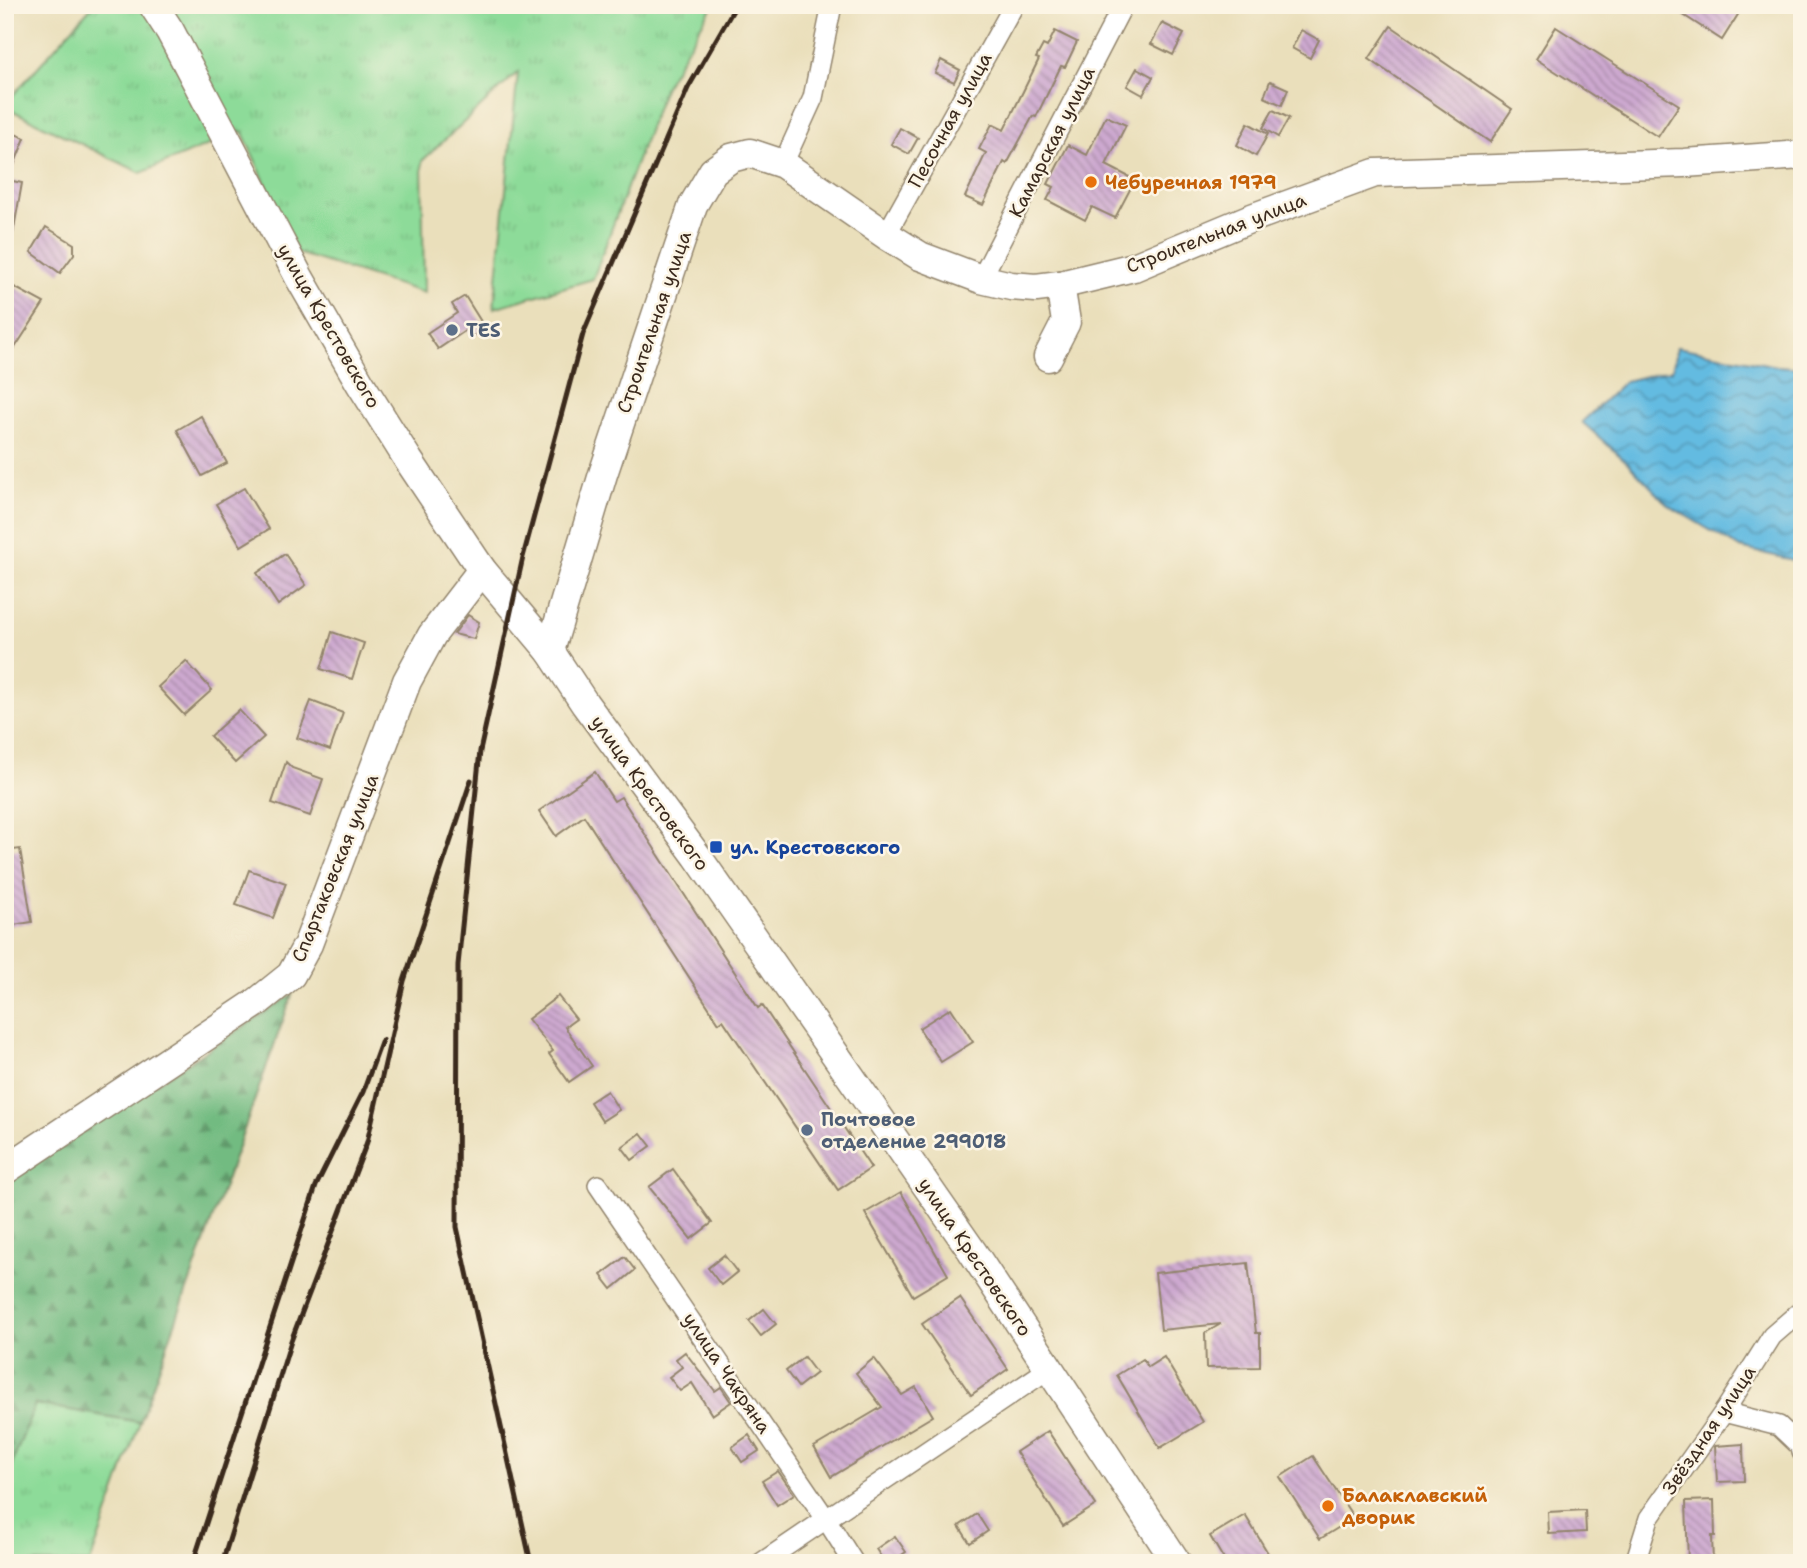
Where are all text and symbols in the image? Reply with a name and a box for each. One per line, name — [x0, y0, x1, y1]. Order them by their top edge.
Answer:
street label: Песочная улица — [902, 48, 998, 192]
street label: Камарская улица — [1003, 62, 1101, 222]
place label: Чебуречная 1979 — [1105, 170, 1277, 195]
marker: Чебуречная 1979 — [1083, 174, 1099, 190]
street label: Строительная улица — [1122, 187, 1310, 279]
street label: Строительная улица — [611, 227, 697, 416]
street label: улица Крестовского — [272, 239, 386, 413]
place label: TES — [466, 318, 501, 343]
marker: TES — [444, 322, 460, 338]
street label: улица Крестовского — [585, 710, 715, 876]
street label: Спартаковская улица — [286, 770, 384, 966]
place label: ул. Крестовского — [730, 835, 900, 860]
marker: ул. Крестовского — [708, 839, 724, 855]
place label: Почтовое отделение 299018 — [821, 1107, 1006, 1154]
marker: Почтовое отделение 299018 — [799, 1122, 815, 1138]
street label: улица Крестовского — [913, 1173, 1037, 1341]
street label: улица Чакряна — [677, 1308, 777, 1439]
street label: Звёздная улица — [1657, 1361, 1762, 1499]
place label: Балаклавский дворик — [1342, 1483, 1487, 1530]
marker: Балаклавский дворик — [1320, 1498, 1336, 1514]

